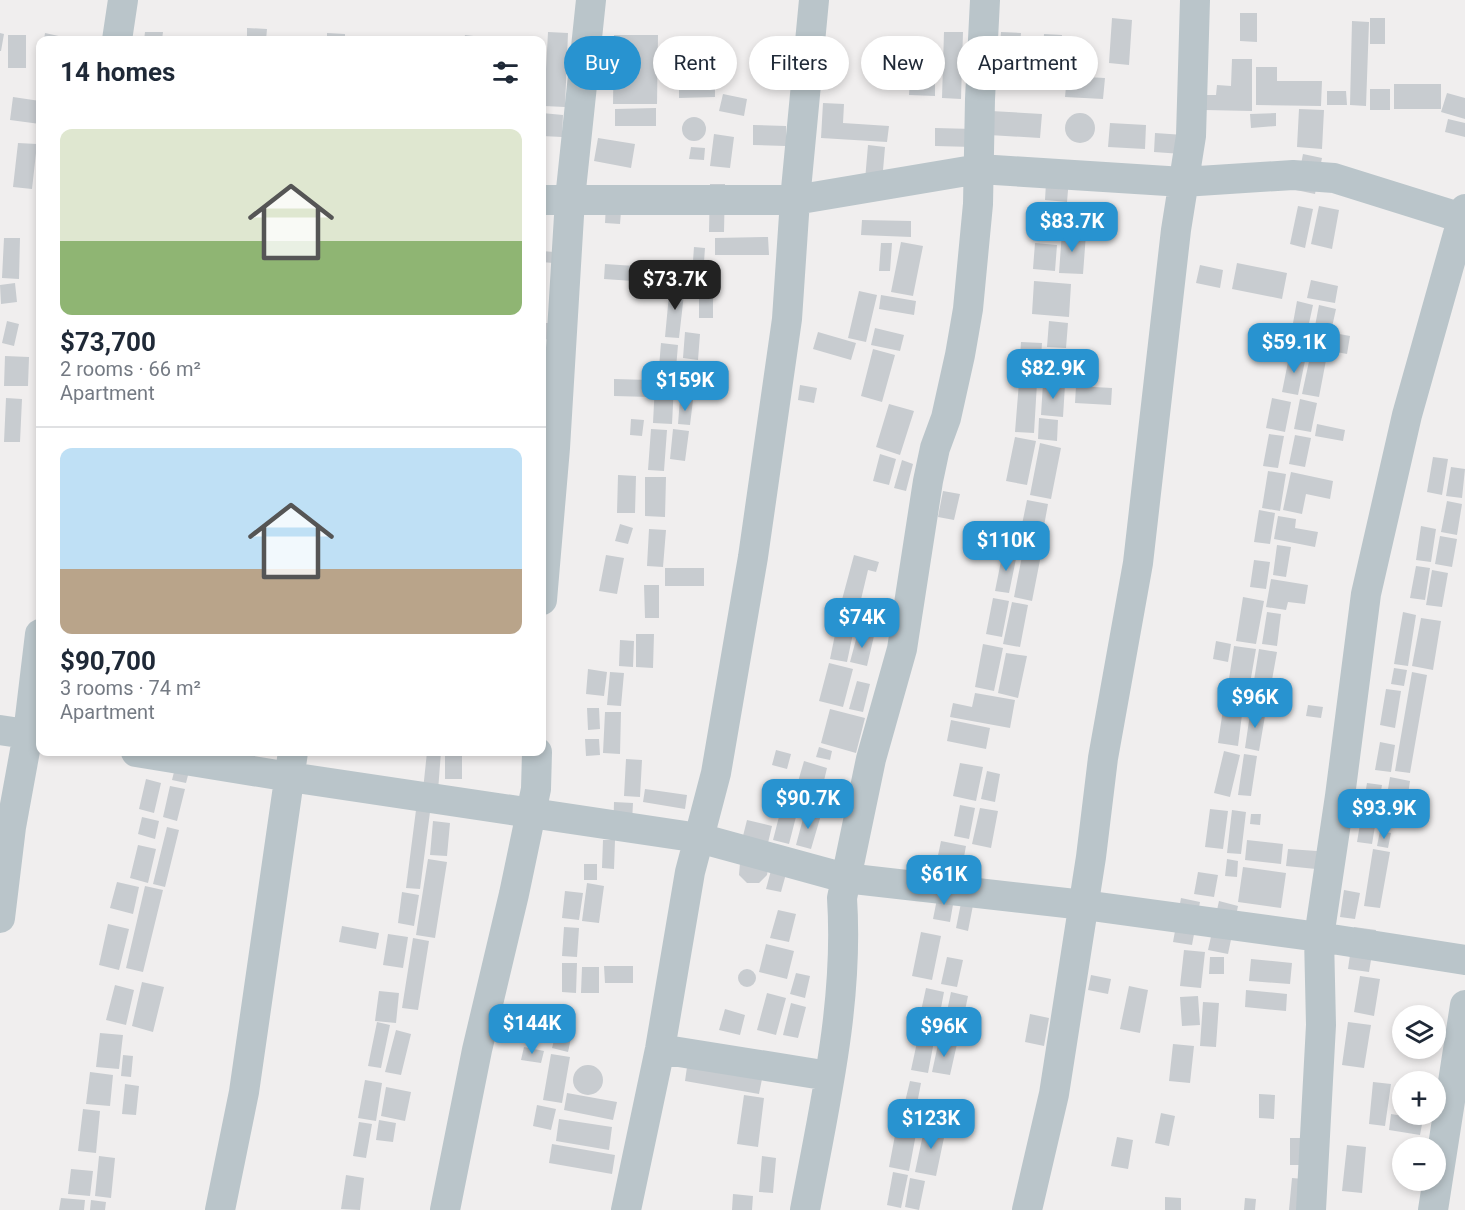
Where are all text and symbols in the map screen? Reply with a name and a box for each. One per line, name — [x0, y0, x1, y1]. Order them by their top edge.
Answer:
chip: Buy — [564, 36, 641, 90]
chip: Rent — [653, 36, 737, 90]
chip: Filters — [749, 36, 849, 90]
chip: New — [861, 36, 945, 90]
chip: Apartment — [957, 36, 1098, 90]
icon: filters — [489, 56, 522, 89]
text: 14 homes — [60, 57, 175, 87]
icon: home — [237, 168, 345, 276]
pin: $83.7K — [1023, 202, 1121, 253]
text: $83.7K — [1040, 209, 1104, 233]
pin: $73.7K — [626, 260, 724, 311]
text: $73.7K — [643, 267, 707, 291]
pin: $59.1K — [1245, 323, 1343, 374]
text: $73,700 — [60, 327, 156, 357]
text: $59.1K — [1262, 330, 1326, 354]
pin: $82.9K — [1004, 349, 1102, 400]
text: $82.9K — [1021, 356, 1085, 380]
text: 2 rooms · 66 m² — [60, 357, 201, 381]
pin: $159K — [643, 361, 727, 412]
text: $159K — [656, 368, 714, 392]
text: Apartment — [60, 381, 155, 405]
icon: home — [237, 487, 345, 595]
pin: $110K — [964, 521, 1048, 572]
text: $110K — [977, 528, 1035, 552]
pin: $74K — [826, 598, 898, 649]
text: $74K — [838, 605, 886, 629]
text: $90,700 — [60, 646, 156, 676]
text: 3 rooms · 74 m² — [60, 676, 201, 700]
pin: $96K — [1219, 678, 1291, 729]
text: $96K — [1231, 685, 1279, 709]
text: Apartment — [60, 700, 155, 724]
pin: $90.7K — [759, 779, 857, 830]
text: $90.7K — [776, 786, 840, 810]
pin: $93.9K — [1335, 789, 1433, 840]
text: $93.9K — [1352, 796, 1416, 820]
pin: $61K — [908, 855, 980, 906]
text: $61K — [920, 862, 968, 886]
pin: $144K — [490, 1004, 574, 1055]
map controls — [1392, 1005, 1446, 1191]
button: layers — [1392, 1005, 1446, 1059]
pin: $96K — [908, 1007, 980, 1058]
text: $144K — [503, 1011, 561, 1035]
text: $96K — [920, 1014, 968, 1038]
button: + — [1392, 1071, 1446, 1125]
pin: $123K — [889, 1099, 973, 1150]
text: $123K — [902, 1106, 960, 1130]
button: − — [1392, 1137, 1446, 1191]

